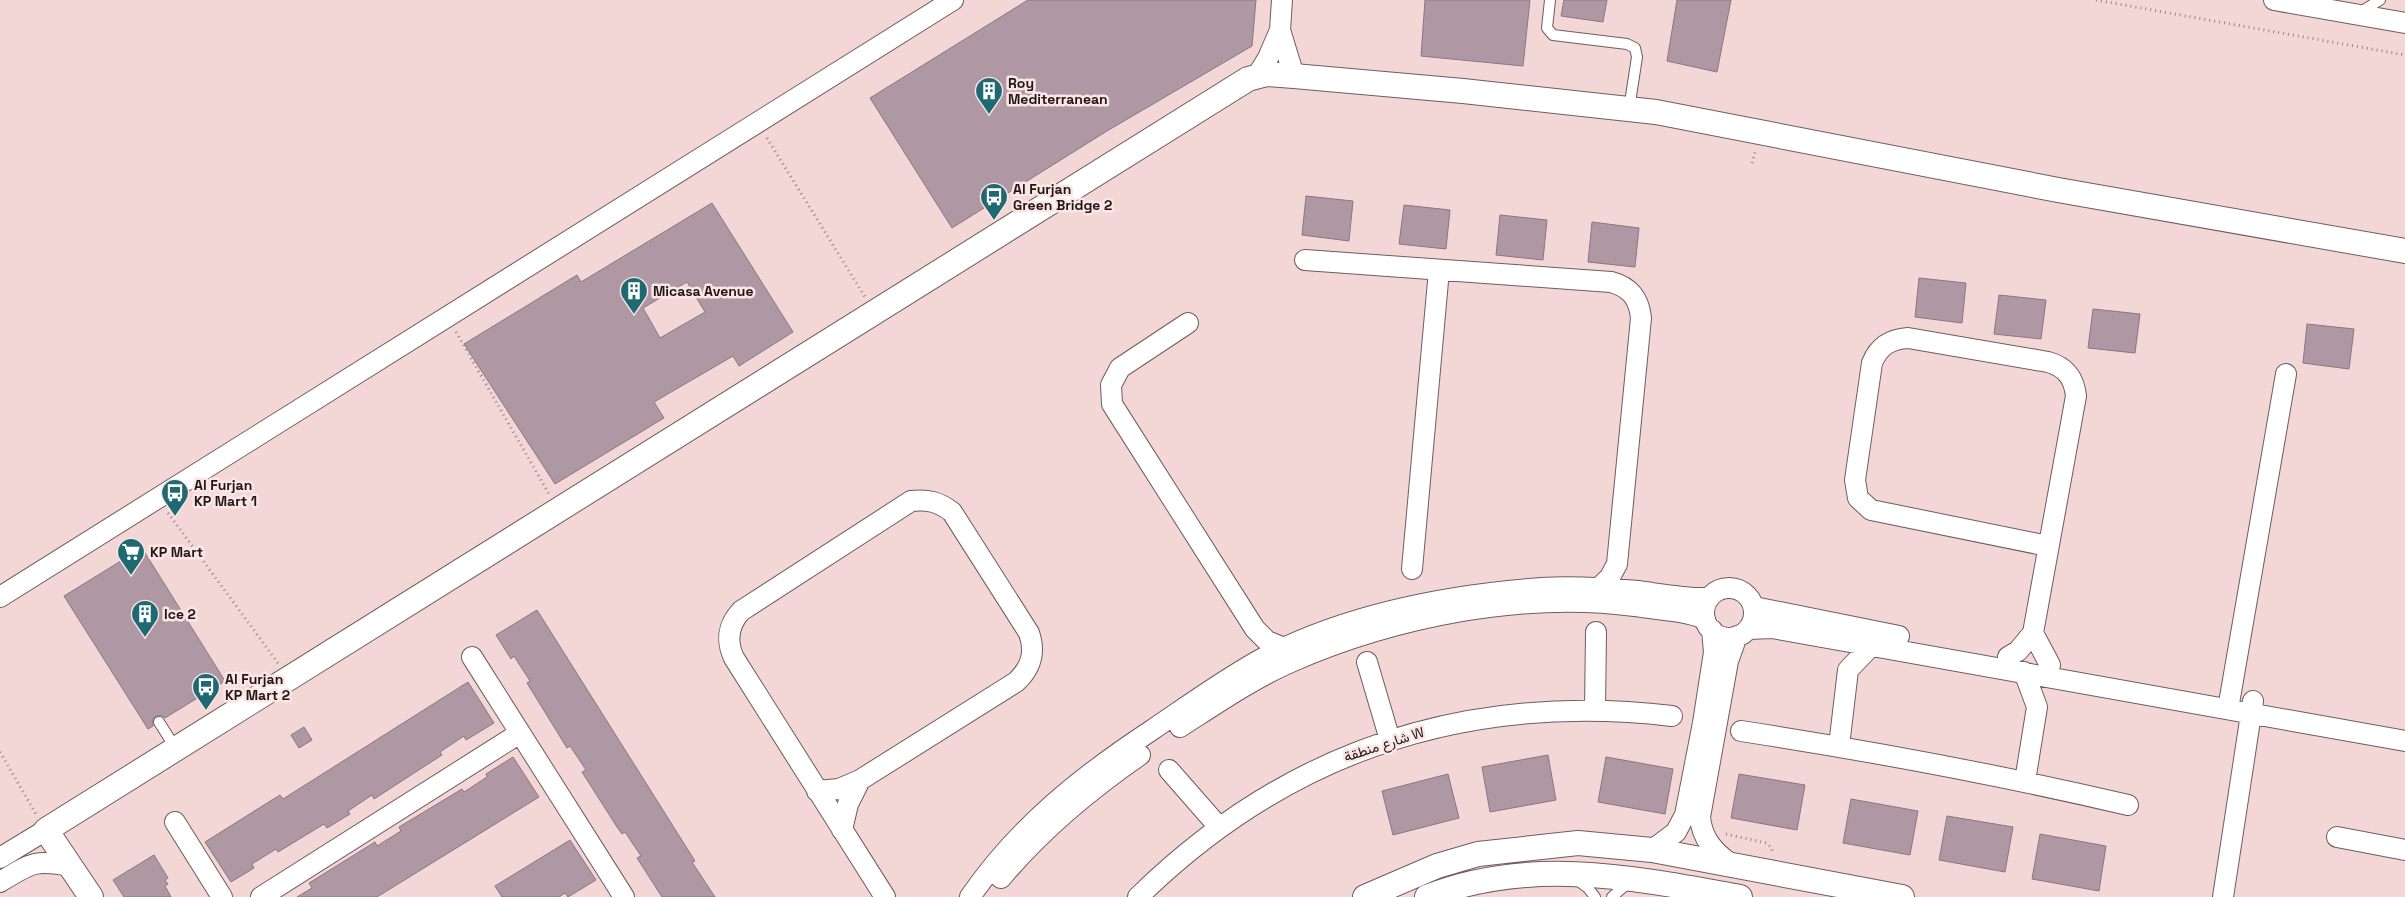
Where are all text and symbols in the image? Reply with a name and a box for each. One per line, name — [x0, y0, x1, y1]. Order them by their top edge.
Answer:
place label: Roy Mediterranean — [1008, 74, 1108, 108]
building icon: Roy Mediterranean — [974, 76, 1004, 115]
place label: Al Furjan Green Bridge 2 — [1013, 180, 1112, 214]
bus stop icon: Al Furjan Green Bridge 2 — [979, 182, 1009, 221]
building icon: Micasa Avenue — [619, 276, 649, 315]
place label: Micasa Avenue — [653, 282, 754, 300]
place label: Al Furjan KP Mart 1 — [194, 476, 257, 510]
bus stop icon: Al Furjan KP Mart 1 — [160, 478, 190, 517]
supermarket icon: KP Mart — [116, 537, 146, 576]
place label: KP Mart — [150, 543, 203, 561]
building icon: Ice 2 — [130, 599, 160, 638]
place label: Ice 2 — [164, 605, 196, 623]
place label: Al Furjan KP Mart 2 — [225, 670, 290, 704]
bus stop icon: Al Furjan KP Mart 2 — [191, 672, 221, 711]
street label: شارع منطقة W — [1342, 723, 1427, 767]

